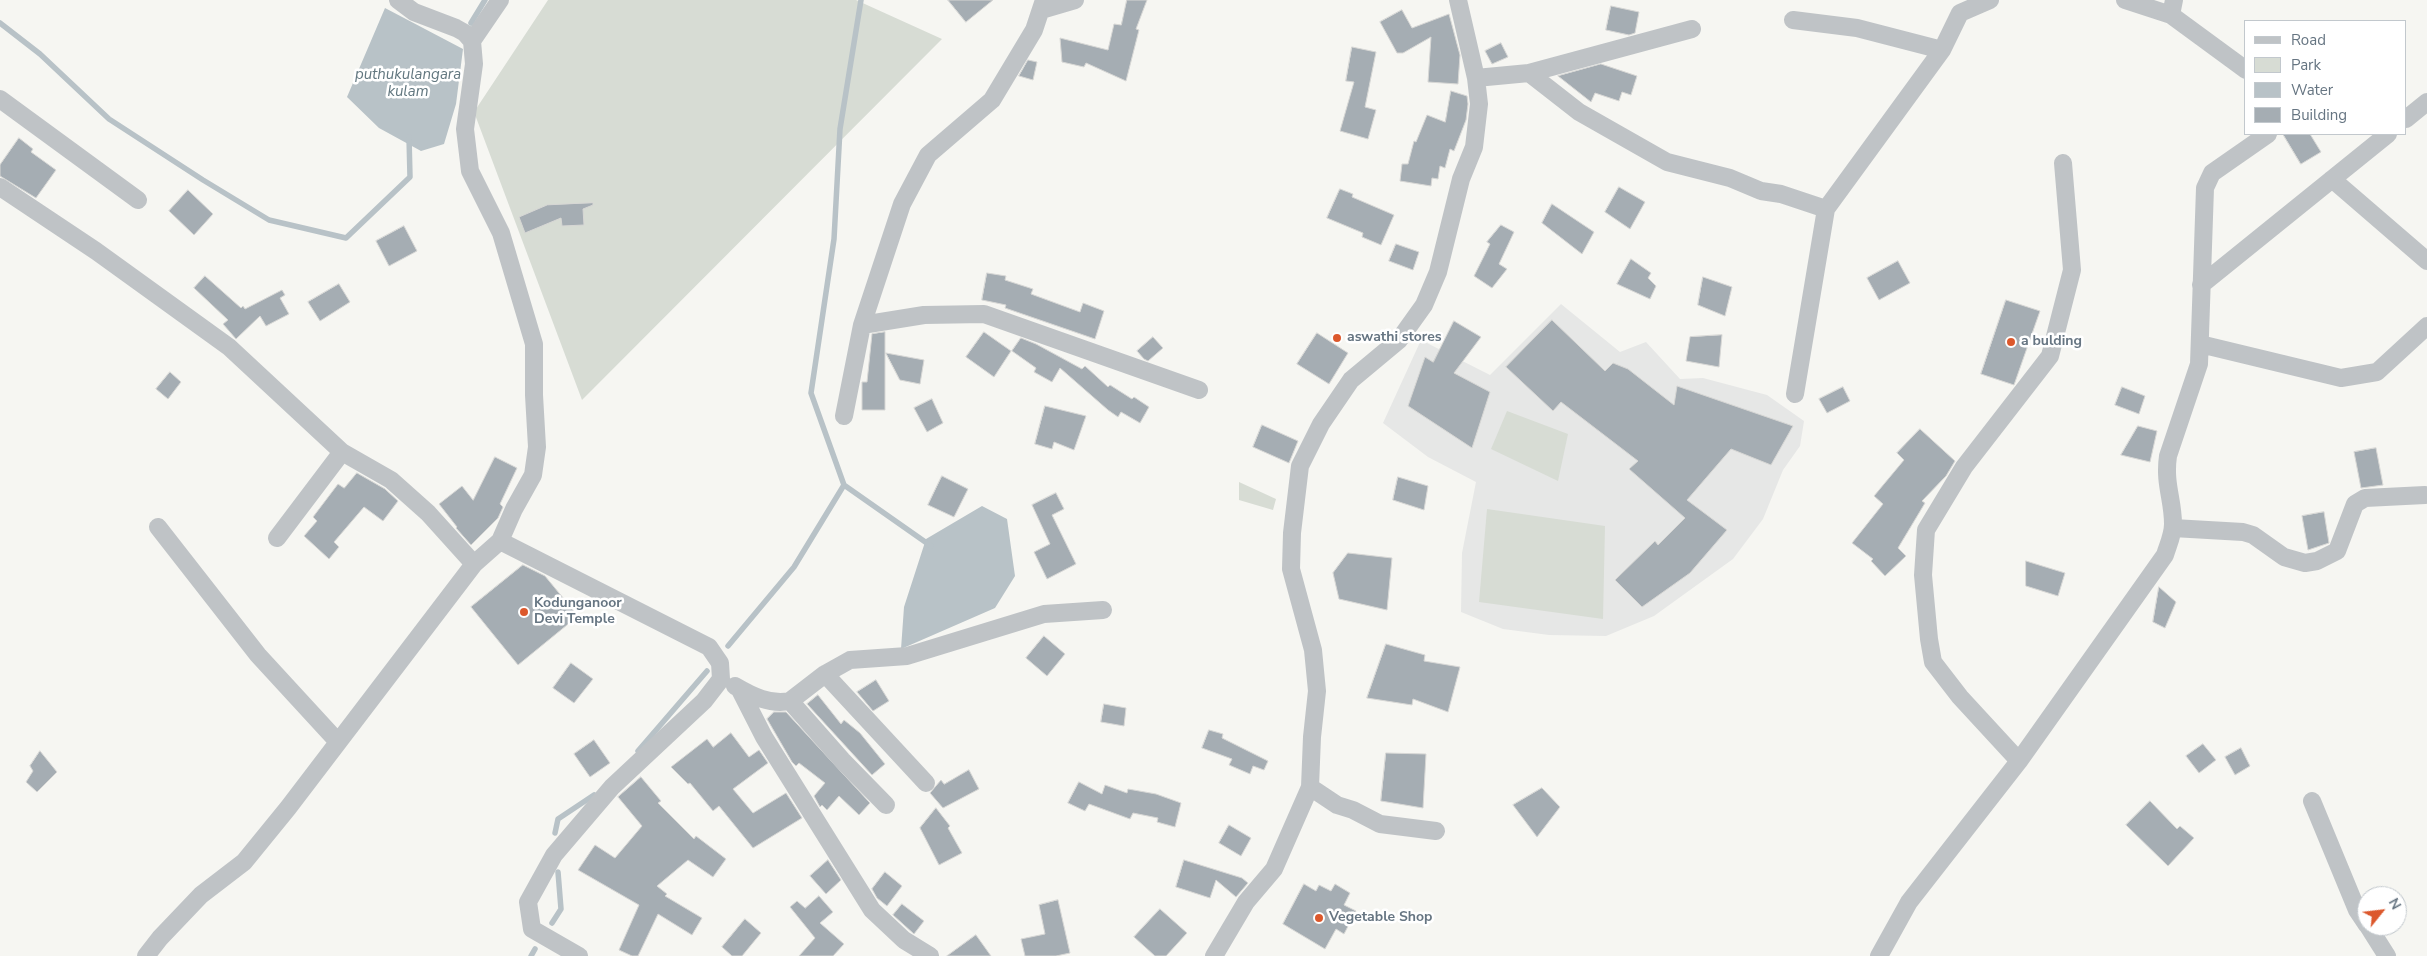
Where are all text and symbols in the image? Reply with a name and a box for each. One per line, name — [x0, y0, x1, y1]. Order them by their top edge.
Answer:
legend — [2244, 20, 2407, 135]
text: Road — [2291, 30, 2326, 50]
text: Park — [2291, 55, 2321, 75]
water label: puthukulangara kulam — [355, 66, 461, 101]
text: Water — [2291, 80, 2333, 100]
text: Building — [2291, 105, 2347, 125]
place label: aswathi stores — [1347, 330, 1442, 346]
marker: aswathi stores — [1331, 332, 1343, 344]
place label: a bulding — [2021, 334, 2082, 350]
marker: a bulding — [2005, 336, 2017, 348]
place label: Kodunganoor Devi Temple — [534, 596, 622, 628]
marker: Kodunganoor Devi Temple — [518, 606, 530, 618]
north arrow — [2357, 886, 2407, 936]
text: N — [2384, 895, 2406, 913]
place label: Vegetable Shop — [1329, 910, 1432, 926]
marker: Vegetable Shop — [1313, 912, 1325, 924]

